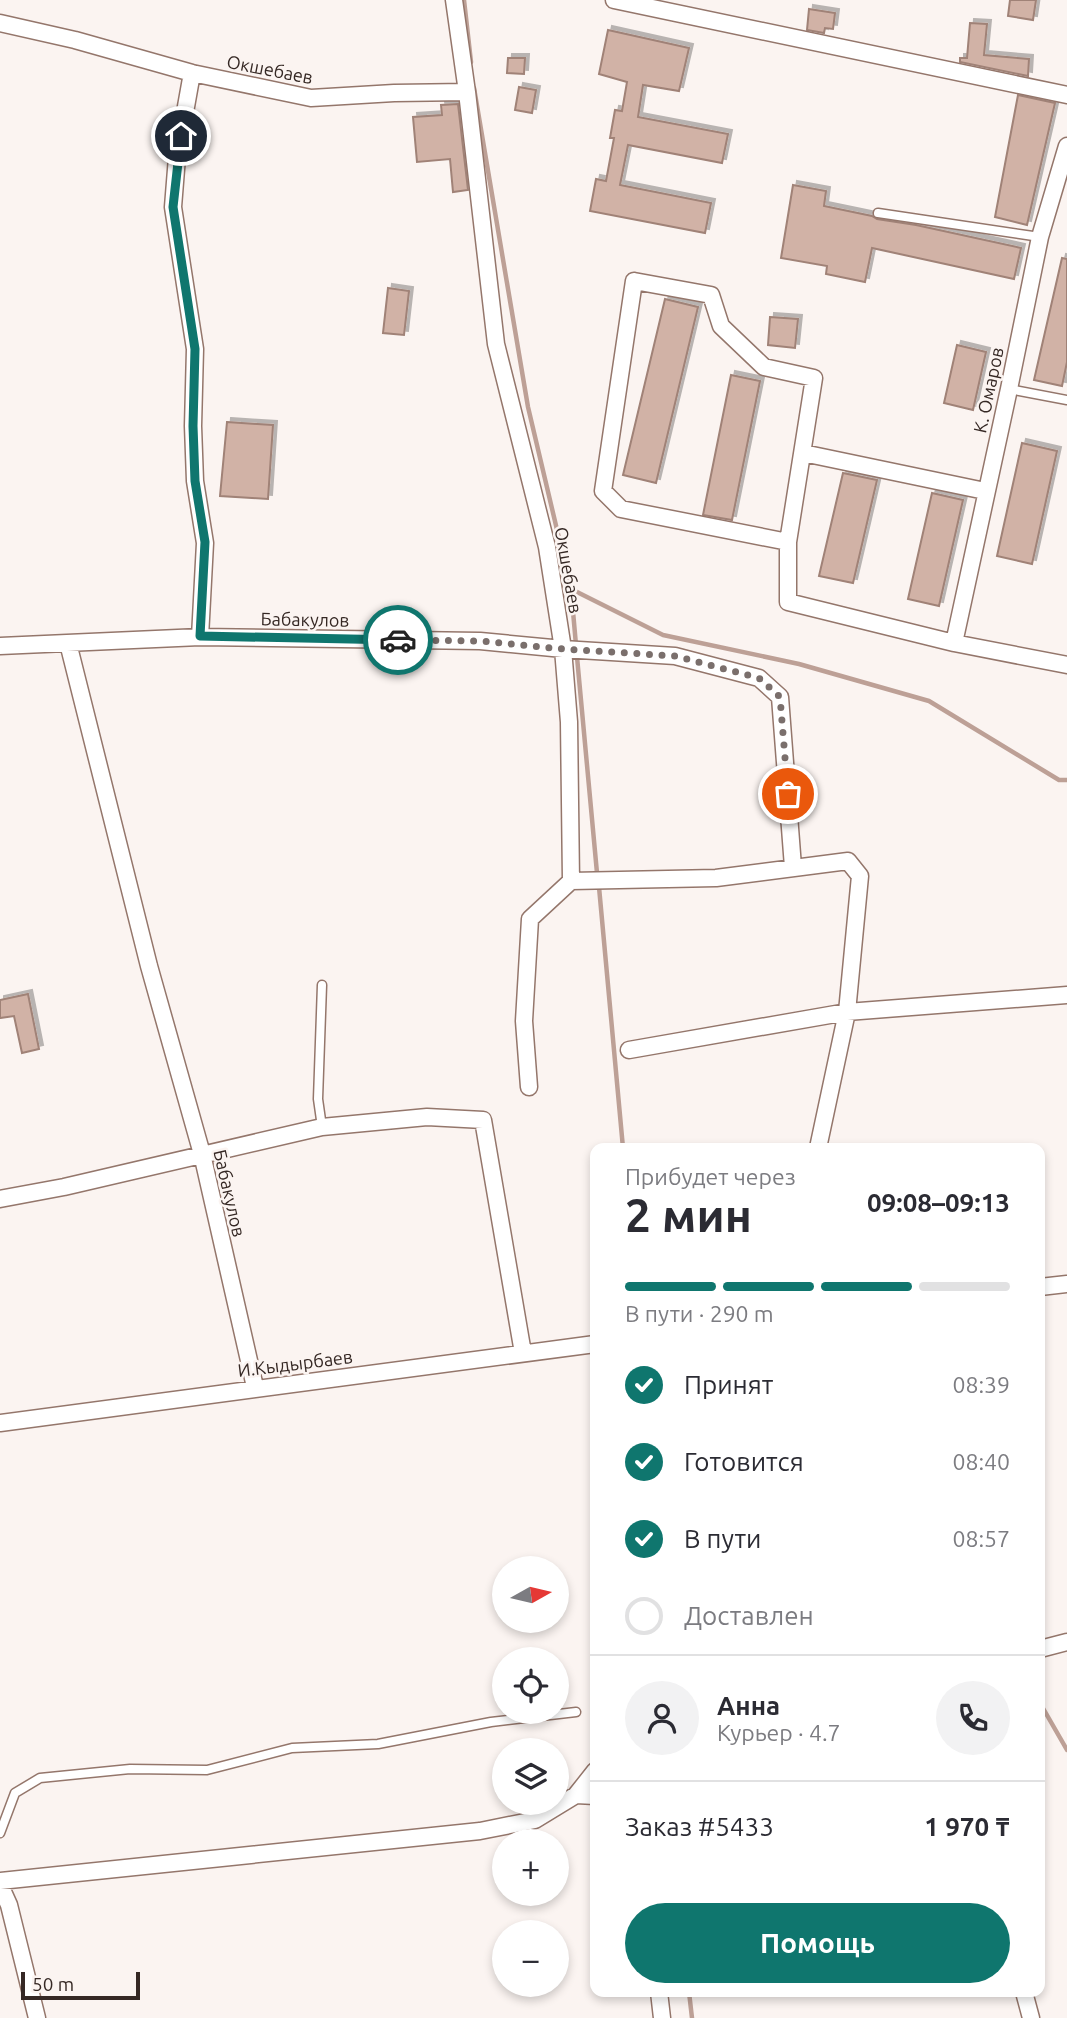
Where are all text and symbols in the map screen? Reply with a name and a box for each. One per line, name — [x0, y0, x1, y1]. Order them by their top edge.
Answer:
street label: Окшебаев — [225, 51, 315, 87]
pin — [151, 106, 211, 166]
icon: home — [162, 117, 200, 155]
street label: К. Омаров — [969, 345, 1007, 435]
street label: Окшебаев — [552, 525, 586, 615]
courier — [363, 605, 433, 675]
street label: Бабакулов — [260, 608, 350, 630]
icon: car — [379, 621, 417, 659]
pin — [758, 764, 818, 824]
icon: bag — [769, 775, 807, 813]
street label: Бабакулов — [210, 1147, 250, 1239]
text: Прибудет через — [625, 1164, 796, 1189]
text: 09:08–09:13 — [867, 1188, 1010, 1217]
text: 2 мин — [625, 1189, 752, 1241]
text: В пути · 290 m — [625, 1301, 774, 1326]
street label: И.Кыдырбаев — [236, 1346, 354, 1380]
icon: check — [625, 1366, 663, 1404]
text: Принят — [684, 1370, 773, 1399]
text: 08:39 — [952, 1372, 1010, 1397]
icon: check — [625, 1443, 663, 1481]
text: Готовится — [684, 1447, 804, 1476]
text: 08:40 — [952, 1449, 1010, 1474]
icon: check — [625, 1520, 663, 1558]
text: В пути — [684, 1524, 761, 1553]
text: 08:57 — [952, 1526, 1010, 1551]
north arrow — [492, 1556, 569, 1633]
map controls — [492, 1556, 569, 1997]
text: Доставлен — [684, 1601, 814, 1630]
button: locate — [492, 1647, 569, 1724]
button: person — [625, 1681, 699, 1755]
button: phone — [936, 1681, 1010, 1755]
text: Анна — [717, 1691, 780, 1720]
text: Курьер · 4.7 — [717, 1720, 841, 1745]
button: layers — [492, 1738, 569, 1815]
text: Заказ #5433 — [625, 1812, 774, 1841]
text: 1 970 ₸ — [924, 1812, 1010, 1841]
button: + — [492, 1829, 569, 1906]
button: Помощь — [625, 1903, 1010, 1983]
button: − — [492, 1920, 569, 1997]
scale bar — [21, 1969, 140, 2001]
text: 50 m — [32, 1973, 74, 1995]

